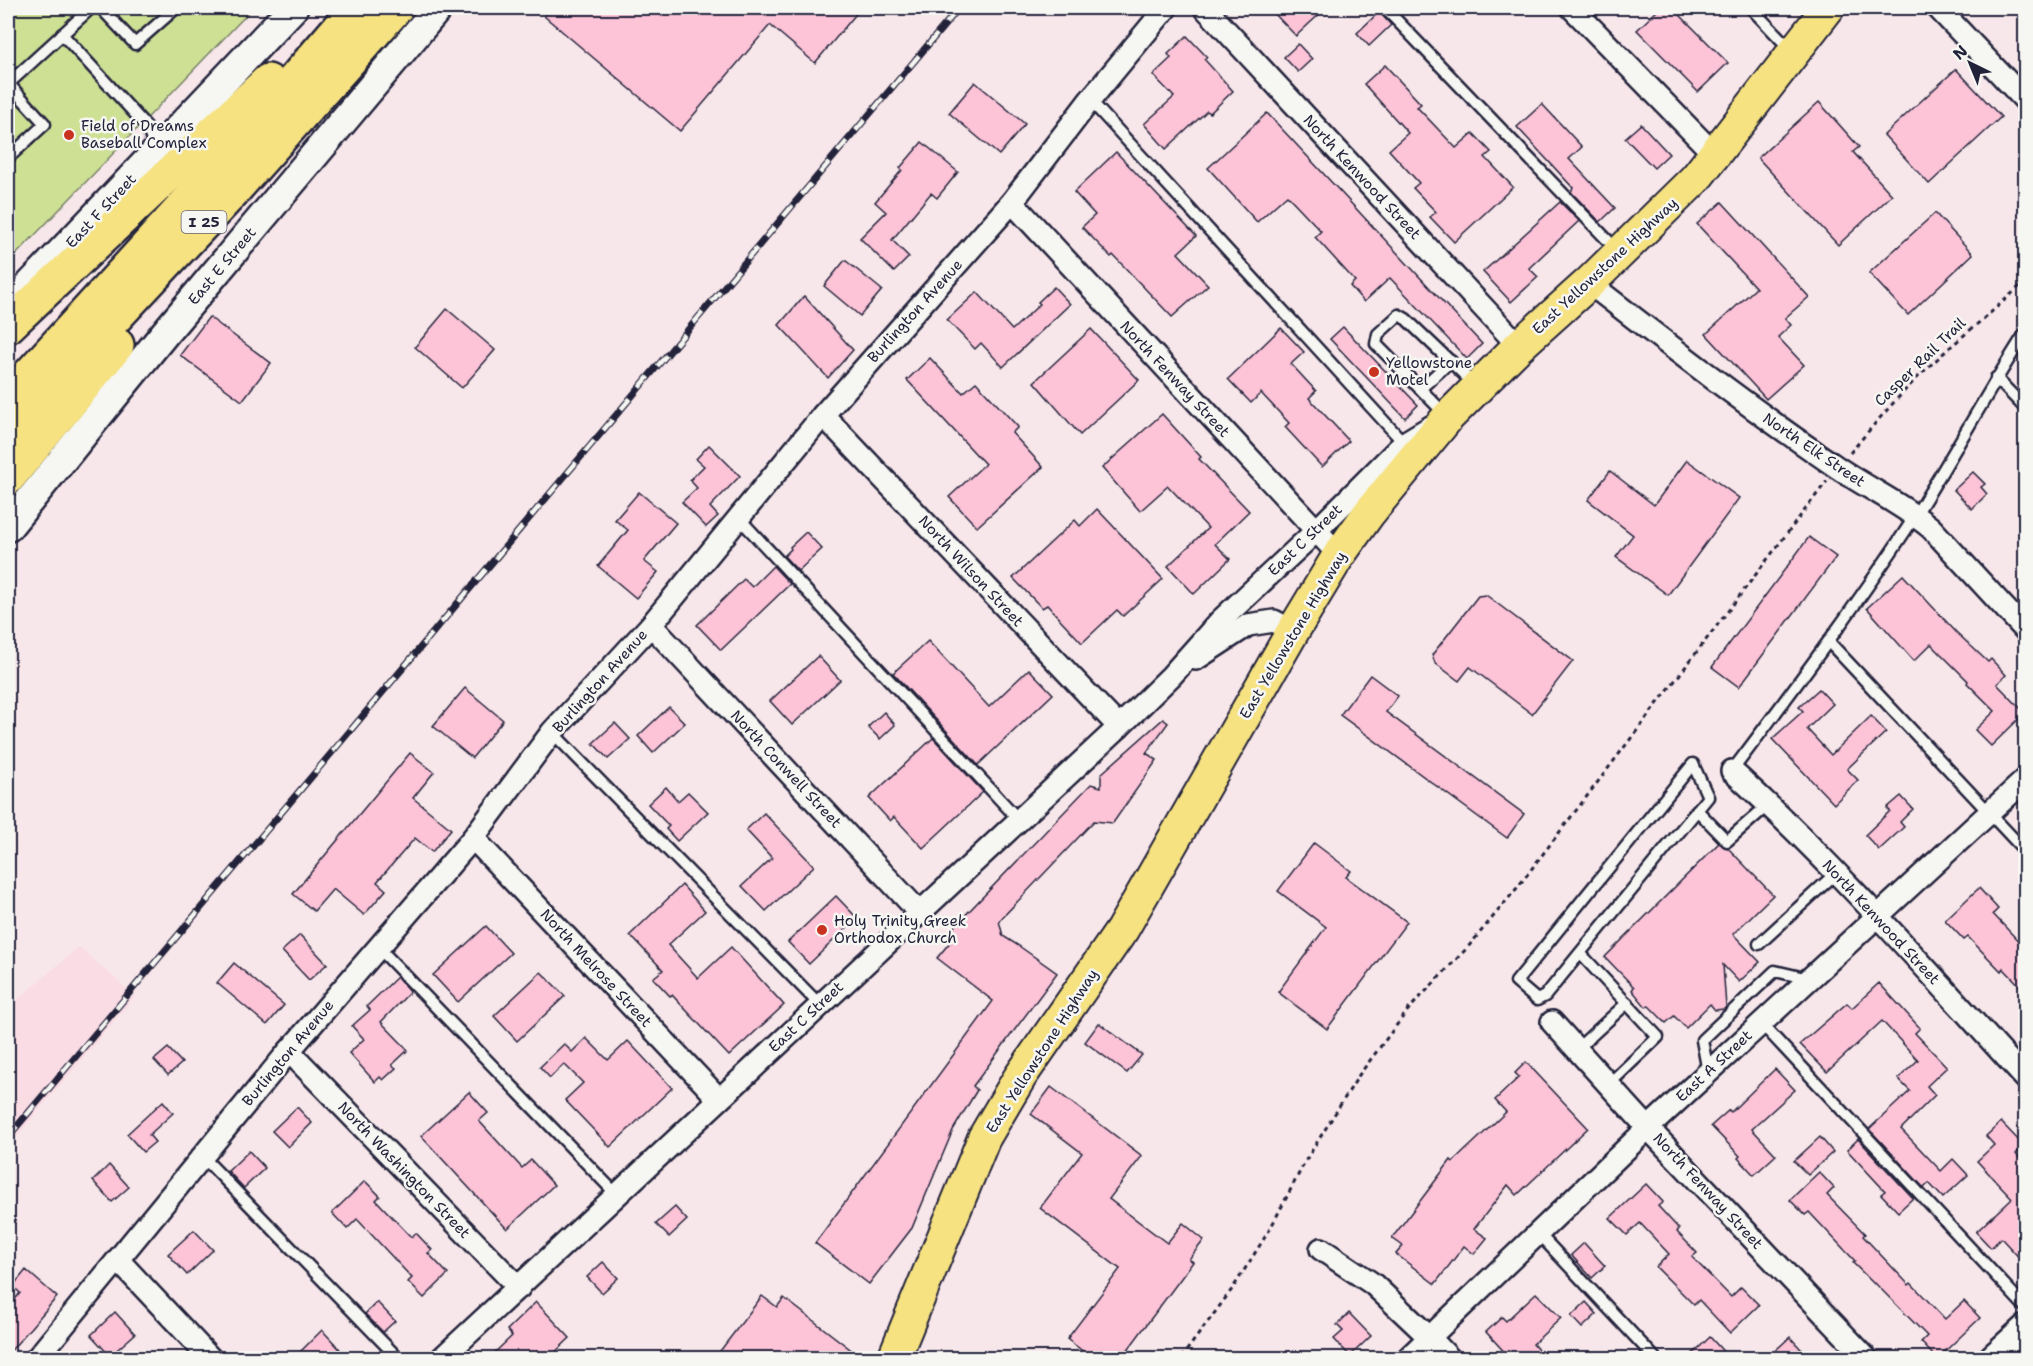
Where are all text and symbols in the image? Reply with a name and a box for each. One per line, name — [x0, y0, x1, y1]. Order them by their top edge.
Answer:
north arrow — [1940, 33, 2000, 93]
text: N — [1948, 40, 1972, 64]
street label: North Kenwood Street — [1299, 110, 1425, 244]
place label: Field of Dreams Baseball Complex — [81, 116, 207, 153]
marker: Field of Dreams Baseball Complex — [62, 128, 76, 142]
street label: East F Street — [61, 169, 141, 253]
street label: East Yellowstone Highway — [1528, 193, 1682, 339]
road number: I 25 — [182, 211, 226, 233]
street label: East E Street — [184, 223, 260, 309]
street label: Burlington Avenue — [863, 255, 967, 367]
street label: Casper Rail Trail — [1870, 313, 1970, 411]
street label: North Fenway Street — [1116, 316, 1234, 442]
place label: Yellowstone Motel — [1386, 353, 1472, 390]
marker: Yellowstone Motel — [1367, 365, 1381, 379]
street label: North Elk Street — [1759, 408, 1869, 492]
street label: East C Street — [1264, 500, 1346, 580]
street label: North Wilson Street — [914, 511, 1028, 631]
street label: East Yellowstone Highway — [1235, 548, 1351, 722]
street label: Burlington Avenue — [548, 625, 652, 737]
street label: North Conwell Street — [726, 706, 846, 832]
street label: North Kenwood Street — [1818, 855, 1944, 989]
street label: North Melrose Street — [536, 905, 656, 1031]
place label: Holy Trinity Greek Orthodox Church — [834, 911, 966, 948]
marker: Holy Trinity Greek Orthodox Church — [815, 923, 829, 937]
street label: East Yellowstone Highway — [981, 965, 1103, 1137]
street label: East C Street — [764, 977, 848, 1057]
street label: Burlington Avenue — [238, 996, 338, 1110]
street label: East A Street — [1672, 1026, 1756, 1106]
street label: North Washington Street — [333, 1097, 475, 1243]
street label: North Fenway Street — [1649, 1128, 1767, 1254]

